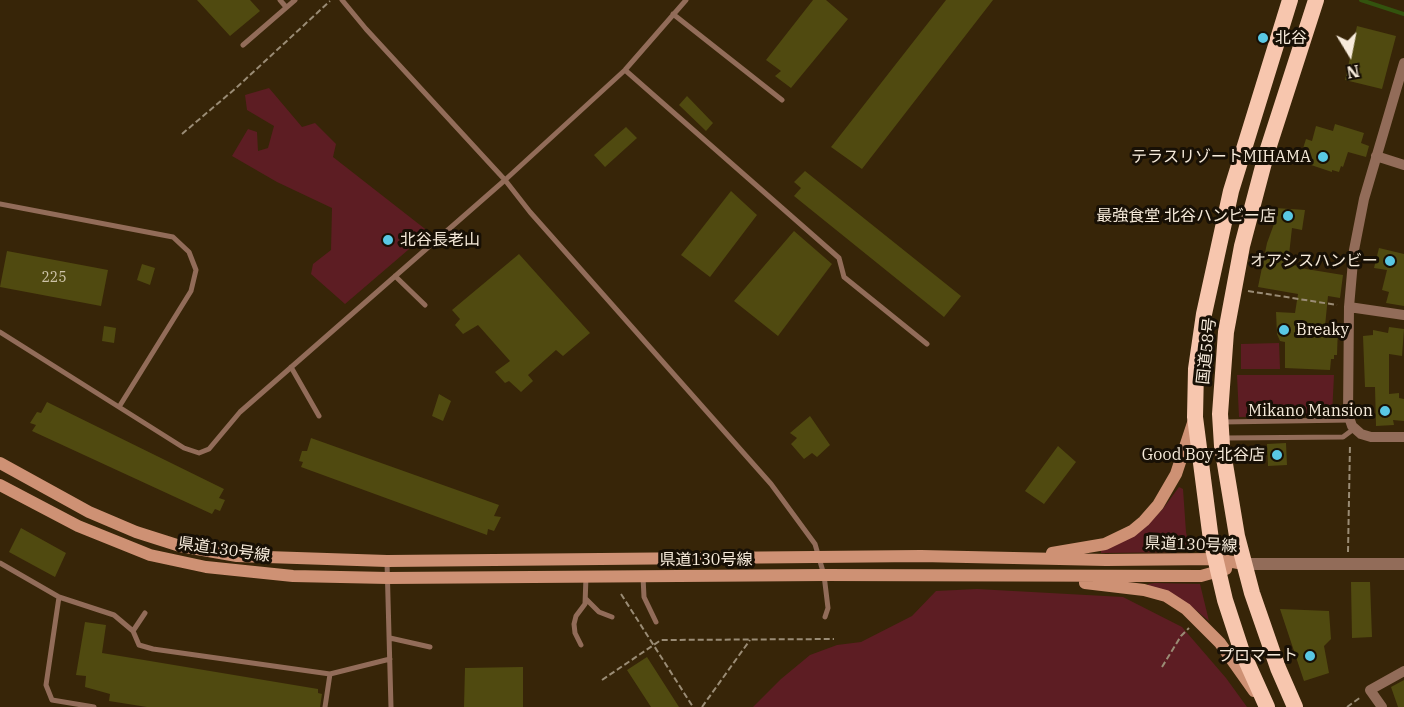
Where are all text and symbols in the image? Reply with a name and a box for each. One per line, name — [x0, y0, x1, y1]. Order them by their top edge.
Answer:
north arrow — [1320, 24, 1380, 84]
place label: 北谷 — [1275, 28, 1307, 48]
marker: 北谷 — [1256, 31, 1270, 45]
text: N — [1345, 61, 1361, 83]
place label: テラスリゾートMIHAMA — [1131, 147, 1311, 167]
marker: テラスリゾートMIHAMA — [1316, 150, 1330, 164]
place label: 最強食堂 北谷ハンビー店 — [1096, 206, 1276, 226]
marker: 最強食堂 北谷ハンビー店 — [1281, 209, 1295, 223]
place label: 北谷長老山 — [400, 230, 480, 250]
marker: 北谷長老山 — [381, 233, 395, 247]
place label: オアシスハンビー — [1250, 251, 1378, 271]
marker: オアシスハンビー — [1383, 254, 1397, 268]
house number: 225 — [41, 270, 67, 286]
street label: 国道58号 — [1194, 317, 1220, 385]
place label: Breaky — [1296, 320, 1349, 340]
marker: Breaky — [1277, 323, 1291, 337]
place label: Mikano Mansion — [1248, 401, 1373, 421]
marker: Mikano Mansion — [1378, 404, 1392, 418]
place label: Good Boy 北谷店 — [1142, 445, 1265, 465]
marker: Good Boy 北谷店 — [1270, 448, 1284, 462]
street label: 県道130号線 — [177, 534, 271, 566]
street label: 県道130号線 — [1144, 534, 1238, 556]
street label: 県道130号線 — [660, 550, 752, 570]
place label: プロマート — [1218, 646, 1298, 666]
marker: プロマート — [1303, 649, 1317, 663]

